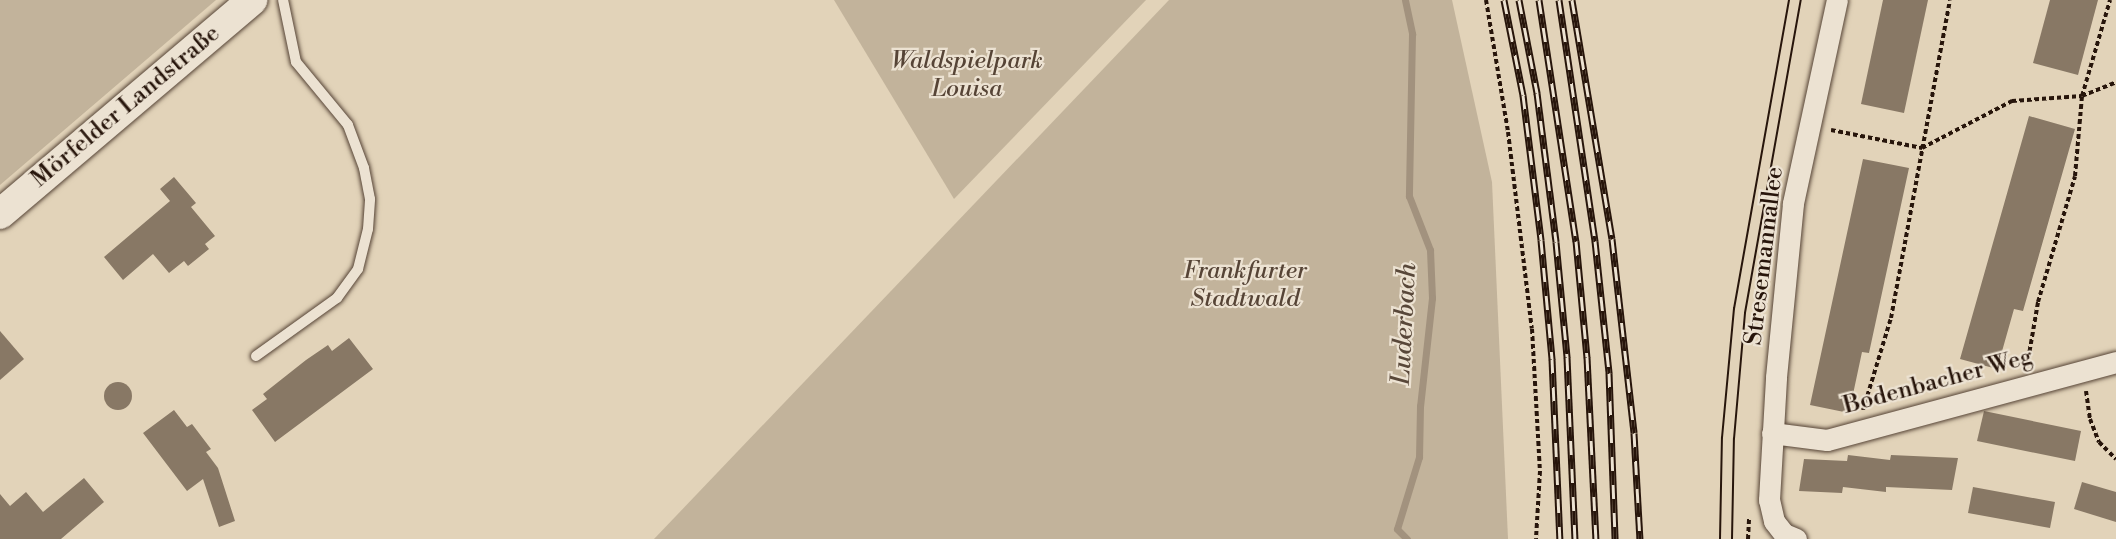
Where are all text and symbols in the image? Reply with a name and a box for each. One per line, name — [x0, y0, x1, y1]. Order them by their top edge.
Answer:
street label: Mörfelder Landstraße — [26, 20, 226, 194]
park label: Waldspielpark Louisa — [891, 48, 1043, 104]
street label: Stresemannallee — [1740, 165, 1790, 347]
park label: Frankfurter Stadtwald — [1183, 258, 1307, 314]
water label: Luderbach — [1386, 262, 1424, 386]
street label: Bodenbacher Weg — [1840, 343, 2036, 421]

